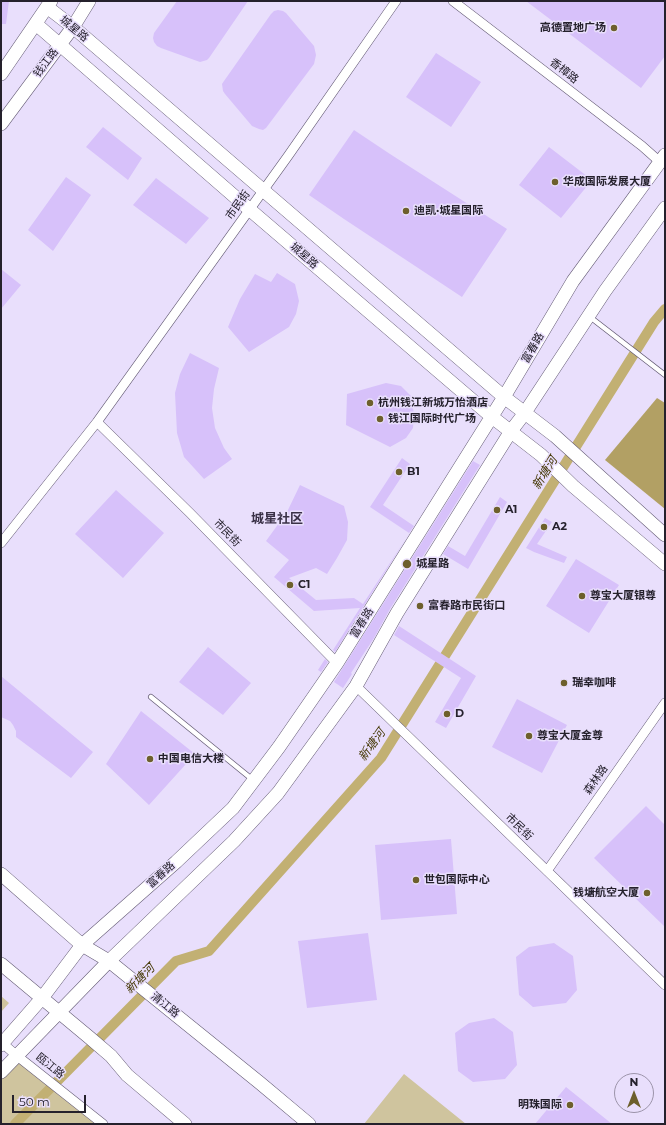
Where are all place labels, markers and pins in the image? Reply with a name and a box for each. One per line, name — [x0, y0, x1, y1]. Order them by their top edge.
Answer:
place label: 高德置地广场 — [540, 21, 606, 35]
marker: 高德置地广场 — [609, 23, 619, 33]
place label: 华成国际发展大厦 — [563, 175, 651, 189]
marker: 华成国际发展大厦 — [550, 177, 560, 187]
place label: 迪凯·城星国际 — [414, 204, 483, 218]
marker: 迪凯·城星国际 — [401, 206, 411, 216]
place label: 杭州钱江新城万怡酒店 — [378, 396, 488, 410]
marker: 杭州钱江新城万怡酒店 — [365, 398, 375, 408]
place label: 钱江国际时代广场 — [388, 412, 476, 426]
marker: 钱江国际时代广场 — [375, 414, 385, 424]
place label: B1 — [407, 465, 420, 479]
marker: B1 — [394, 467, 404, 477]
place label: A1 — [505, 503, 517, 517]
marker: A1 — [492, 505, 502, 515]
place label: A2 — [552, 520, 567, 534]
marker: A2 — [539, 522, 549, 532]
place label: 城星路 — [416, 557, 449, 571]
marker: 城星路 — [401, 558, 413, 570]
place label: C1 — [298, 578, 310, 592]
marker: C1 — [285, 580, 295, 590]
place label: 尊宝大厦银尊 — [590, 589, 656, 603]
marker: 尊宝大厦银尊 — [577, 591, 587, 601]
place label: 富春路市民街口 — [428, 599, 505, 613]
marker: 富春路市民街口 — [415, 601, 425, 611]
place label: 瑞幸咖啡 — [572, 676, 616, 690]
marker: 瑞幸咖啡 — [559, 678, 569, 688]
place label: D — [455, 707, 464, 721]
marker: D — [442, 709, 452, 719]
place label: 尊宝大厦金尊 — [537, 729, 603, 743]
marker: 尊宝大厦金尊 — [524, 731, 534, 741]
place label: 中国电信大楼 — [158, 752, 224, 766]
marker: 中国电信大楼 — [145, 754, 155, 764]
place label: 世包国际中心 — [424, 873, 490, 887]
marker: 世包国际中心 — [411, 875, 421, 885]
place label: 钱塘航空大厦 — [573, 886, 639, 900]
marker: 钱塘航空大厦 — [642, 888, 652, 898]
place label: 明珠国际 — [518, 1098, 562, 1112]
marker: 明珠国际 — [565, 1100, 575, 1110]

